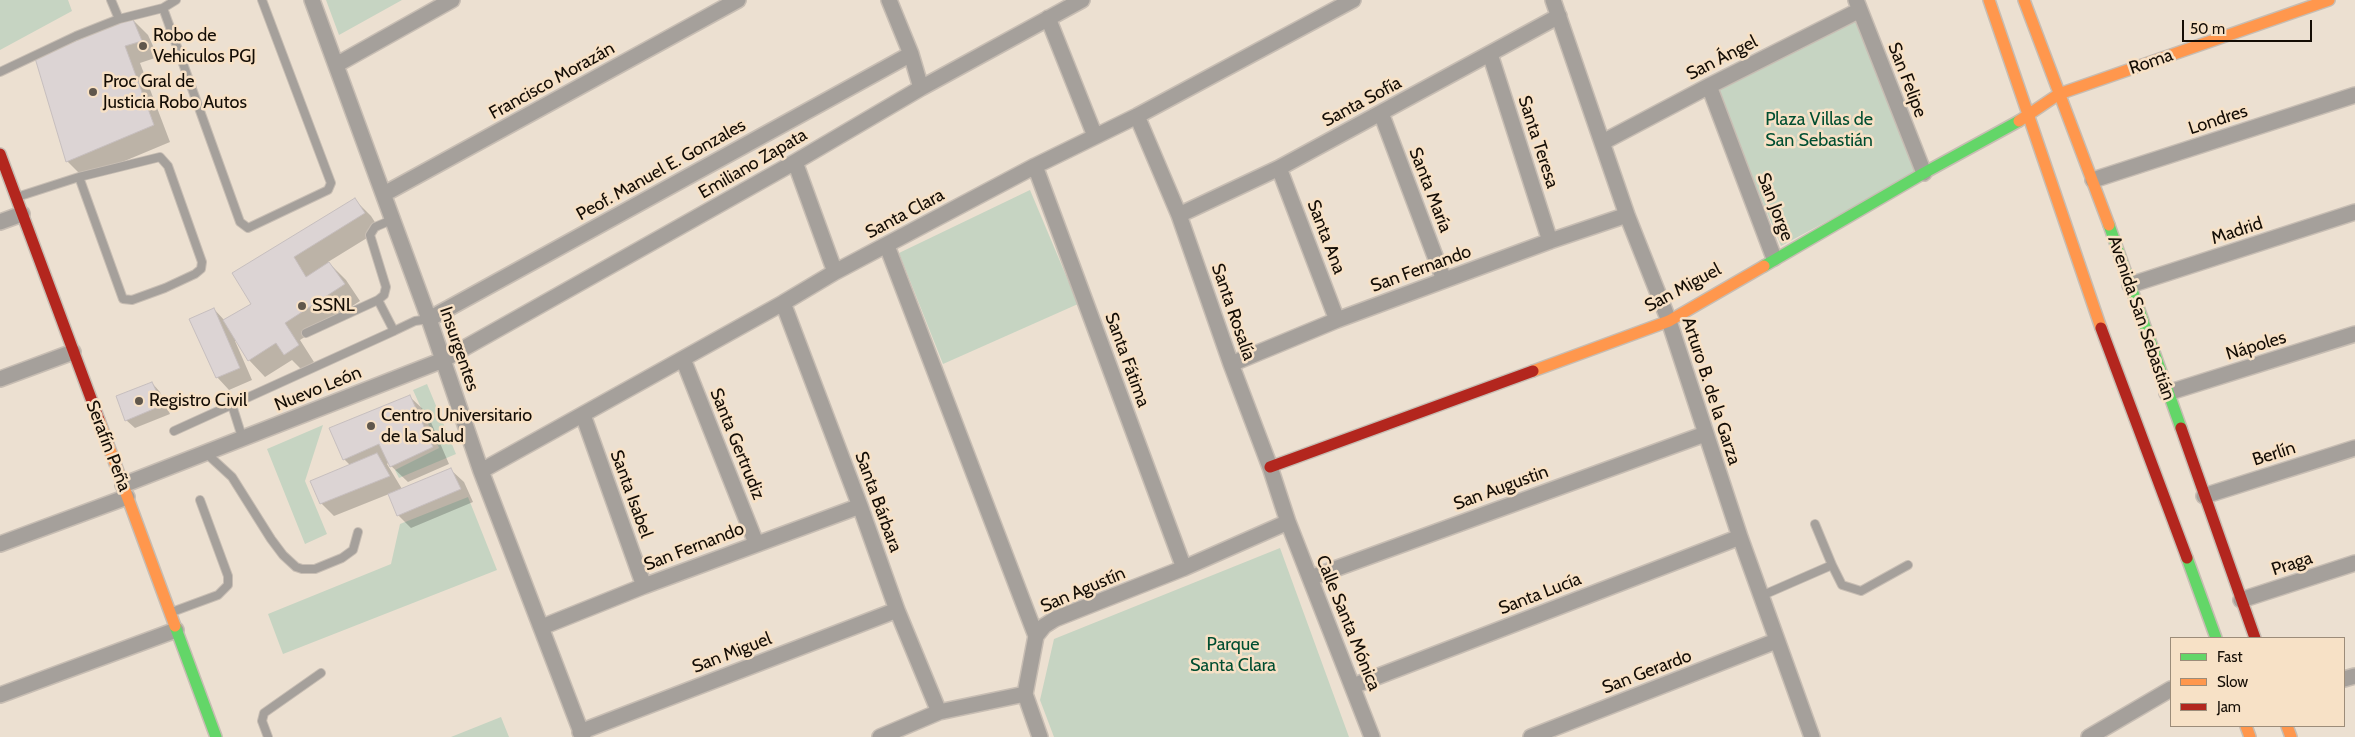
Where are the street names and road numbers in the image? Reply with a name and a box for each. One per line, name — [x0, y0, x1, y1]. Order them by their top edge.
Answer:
street label: San Ángel — [1683, 31, 1761, 85]
street label: Francisco Morazán — [486, 38, 618, 124]
street label: San Felipe — [1883, 40, 1931, 120]
street label: Roma — [2126, 44, 2176, 80]
street label: Santa Sofía — [1319, 72, 1405, 132]
street label: Santa Teresa — [1513, 93, 1563, 191]
street label: Londres — [2186, 100, 2250, 140]
street label: Peof. Manuel E. Gonzales — [573, 114, 749, 226]
street label: Emiliano Zapata — [695, 124, 811, 204]
street label: Santa María — [1404, 145, 1456, 235]
street label: San Jorge — [1752, 170, 1798, 244]
street label: Santa Clara — [862, 184, 948, 244]
street label: Santa Ana — [1302, 197, 1350, 277]
street label: Madrid — [2209, 213, 2265, 249]
street label: Avenida San Sebastián — [2103, 233, 2179, 403]
street label: San Fernando — [1368, 241, 1474, 297]
street label: San Miguel — [1641, 259, 1725, 317]
street label: Santa Rosalía — [1206, 261, 1260, 363]
street label: Insurgentes — [435, 304, 483, 394]
street label: Santa Fátima — [1100, 310, 1154, 410]
street label: Arturo B. de la Garza — [1677, 314, 1745, 468]
street label: Nápoles — [2223, 327, 2289, 365]
street label: Nuevo León — [271, 362, 365, 416]
street label: Santa Gertrudiz — [705, 385, 769, 503]
street label: Serafín Peña — [81, 397, 135, 495]
street label: Berlín — [2250, 437, 2298, 471]
street label: Santa Isabel — [605, 447, 657, 541]
street label: Santa Bárbara — [850, 449, 906, 555]
street label: San Augustin — [1451, 461, 1551, 515]
street label: San Fernando — [641, 518, 747, 576]
street label: Praga — [2269, 547, 2315, 581]
street label: Calle Santa Mónica — [1311, 552, 1385, 694]
street label: San Agustín — [1037, 562, 1129, 618]
street label: Santa Lucía — [1496, 568, 1584, 620]
street label: San Miguel — [689, 628, 775, 678]
street label: San Gerardo — [1599, 645, 1695, 699]

